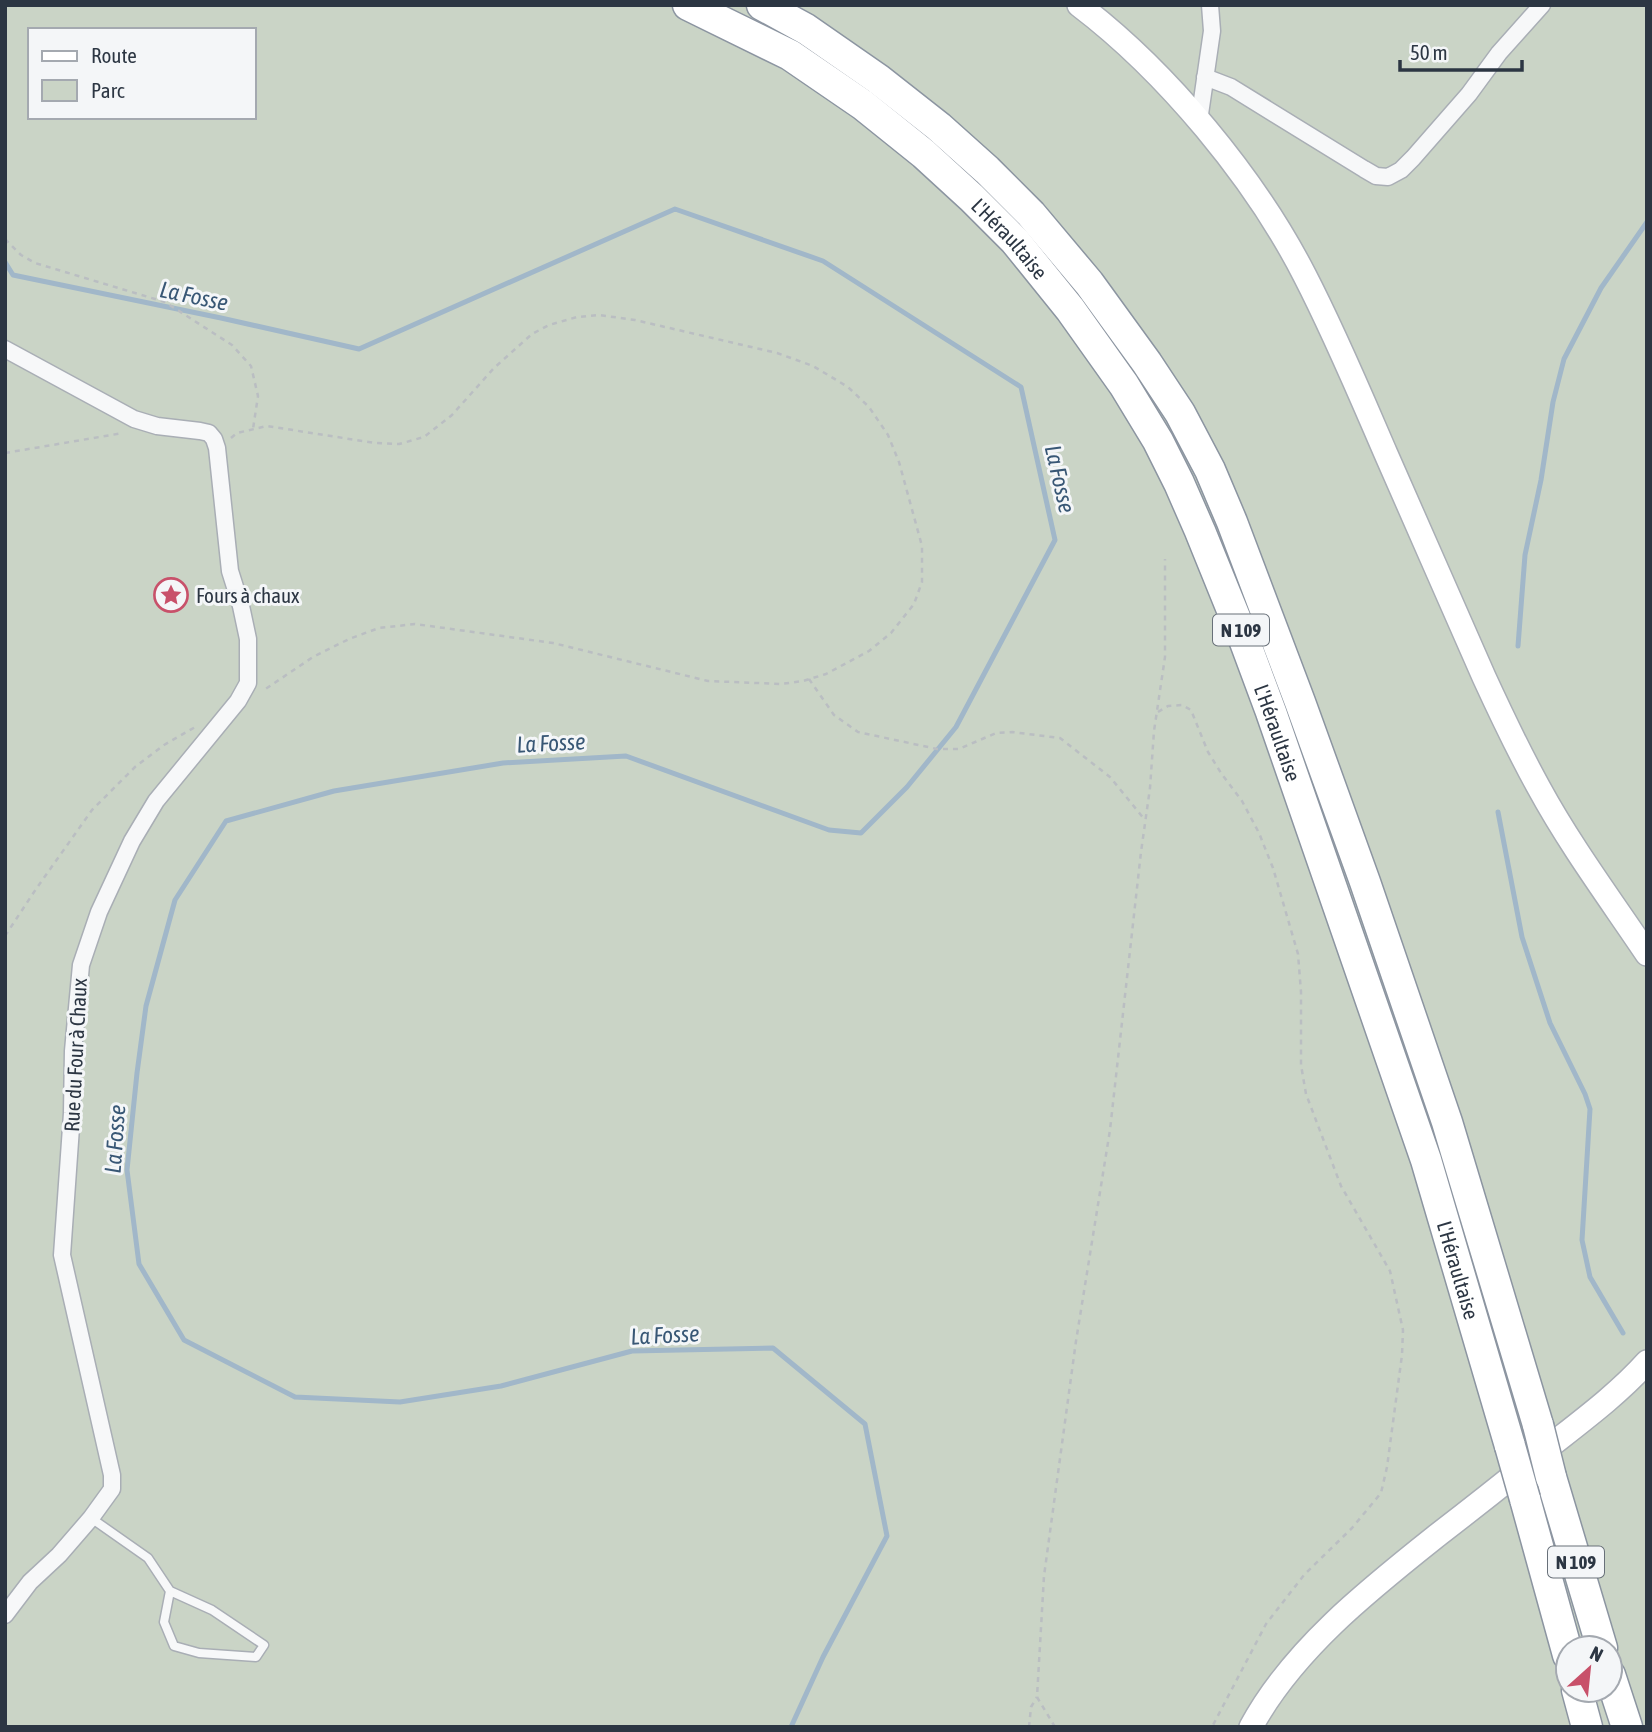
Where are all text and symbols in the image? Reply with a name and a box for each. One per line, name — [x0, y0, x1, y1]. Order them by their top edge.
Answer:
legend — [28, 28, 256, 119]
scale bar — [1400, 28, 1522, 72]
text: 50 m — [1410, 40, 1448, 64]
text: Route — [91, 43, 137, 67]
text: Parc — [91, 78, 125, 102]
street label: L'Héraultaise — [967, 193, 1053, 284]
water label: La Fosse — [158, 276, 230, 316]
water label: La Fosse — [1040, 442, 1080, 516]
place icon: Fours à chaux — [152, 576, 190, 614]
place label: Fours à chaux — [196, 583, 300, 607]
road number: N 109 — [1213, 614, 1269, 646]
street label: L'Héraultaise — [1250, 681, 1306, 784]
water label: La Fosse — [516, 728, 586, 758]
street label: Rue du Four à Chaux — [59, 977, 91, 1132]
water label: La Fosse — [100, 1104, 130, 1174]
street label: L'Héraultaise — [1433, 1218, 1484, 1322]
water label: La Fosse — [630, 1320, 700, 1350]
road number: N 109 — [1548, 1546, 1604, 1578]
north arrow — [1554, 1634, 1624, 1704]
text: N — [1587, 1642, 1607, 1666]

